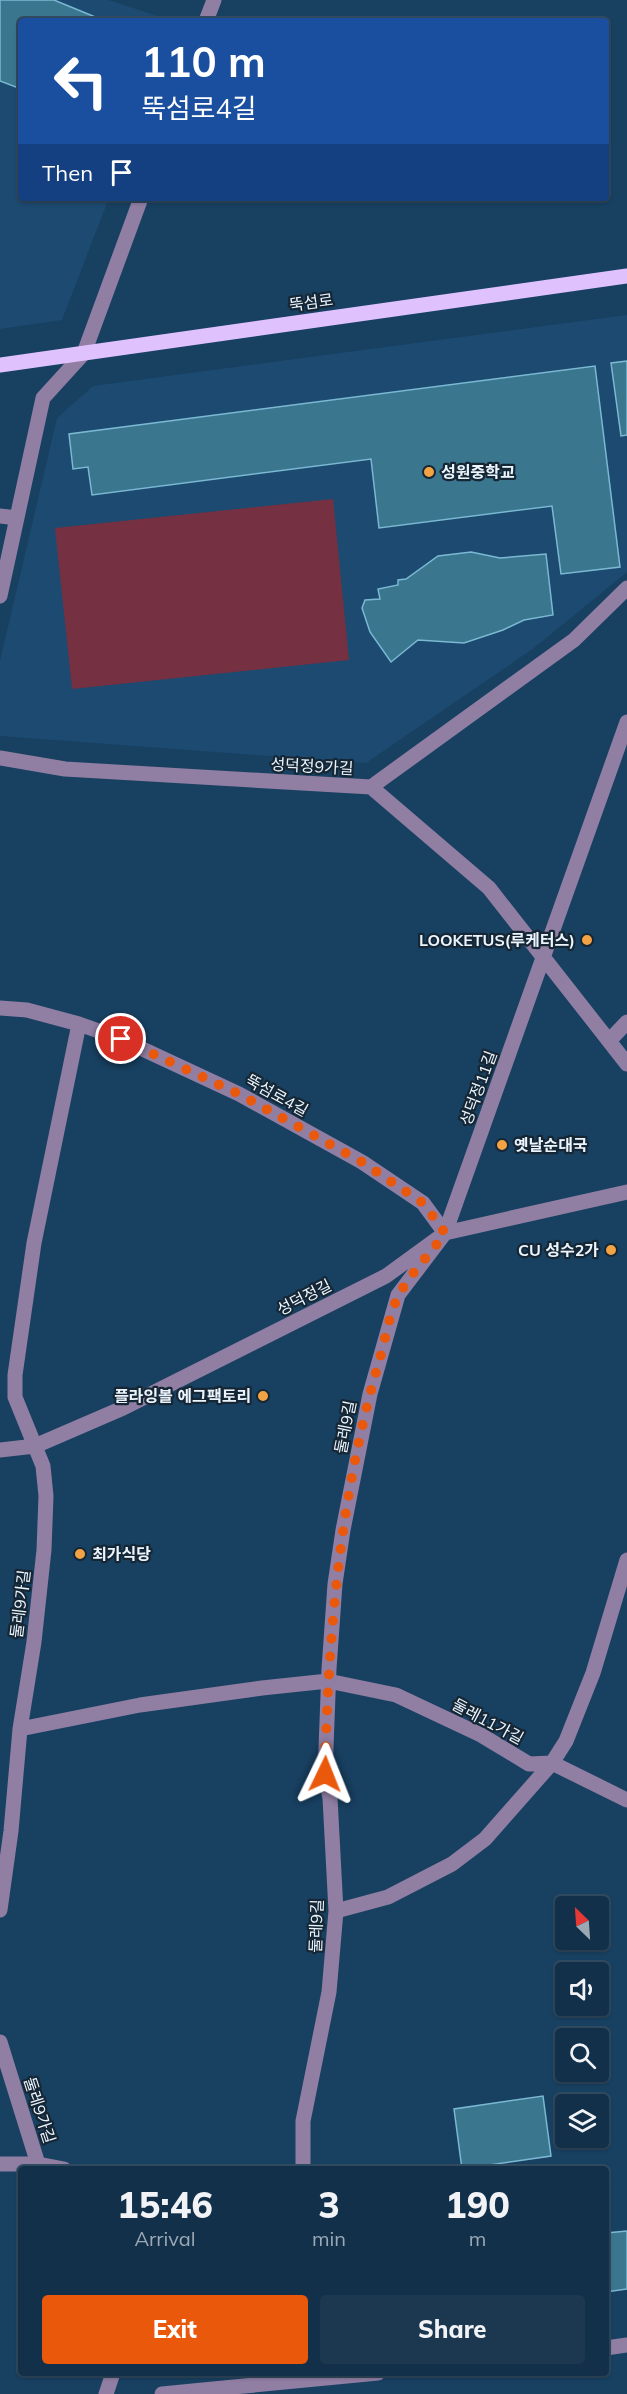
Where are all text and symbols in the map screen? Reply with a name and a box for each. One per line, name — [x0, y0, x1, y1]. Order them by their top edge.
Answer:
text: 110 m — [141, 35, 266, 88]
icon: left — [42, 42, 120, 120]
text: 뚝섬로4길 — [141, 91, 257, 125]
icon: arrive — [105, 156, 138, 189]
text: Then — [42, 159, 93, 187]
street label: 뚝섬로 — [288, 289, 335, 315]
place label: 성원중학교 — [441, 462, 515, 482]
marker: 성원중학교 — [422, 465, 436, 479]
street label: 성덕정9가길 — [270, 754, 354, 778]
place label: LOOKETUS(루케터스) — [419, 930, 575, 950]
marker: LOOKETUS(루케터스) — [580, 933, 594, 947]
pin — [95, 1013, 146, 1064]
icon: arrive — [104, 1022, 137, 1055]
street label: 성덕정11길 — [455, 1048, 501, 1128]
street label: 뚝섬로4길 — [242, 1070, 312, 1120]
place label: 옛날순대국 — [514, 1135, 588, 1155]
marker: 옛날순대국 — [495, 1138, 509, 1152]
place label: CU 성수2가 — [518, 1240, 599, 1260]
marker: CU 성수2가 — [604, 1243, 618, 1257]
street label: 성덕정길 — [273, 1275, 335, 1319]
place label: 플라잉볼 에그팩토리 — [114, 1386, 251, 1406]
marker: 플라잉볼 에그팩토리 — [256, 1389, 270, 1403]
street label: 둘레9길 — [330, 1399, 360, 1455]
place label: 최가식당 — [92, 1544, 151, 1564]
marker: 최가식당 — [73, 1547, 87, 1561]
street label: 둘레9가길 — [6, 1569, 34, 1639]
street label: 둘레11가길 — [449, 1694, 527, 1748]
position arrow — [293, 1742, 357, 1806]
north arrow — [555, 1896, 609, 1950]
map controls — [555, 1896, 609, 2148]
street label: 둘레9길 — [305, 1899, 327, 1953]
button: sound — [555, 1962, 609, 2016]
button: search — [555, 2028, 609, 2082]
street label: 둘레9가길 — [20, 2074, 60, 2146]
button: layers — [555, 2094, 609, 2148]
text: 15:46 — [117, 2182, 213, 2227]
text: 3 — [318, 2182, 340, 2227]
text: 190 — [445, 2182, 510, 2227]
text: Arrival — [134, 2226, 196, 2251]
text: min — [312, 2226, 346, 2251]
text: m — [469, 2226, 486, 2251]
button: Exit — [42, 2295, 308, 2364]
button: Share — [320, 2295, 585, 2364]

